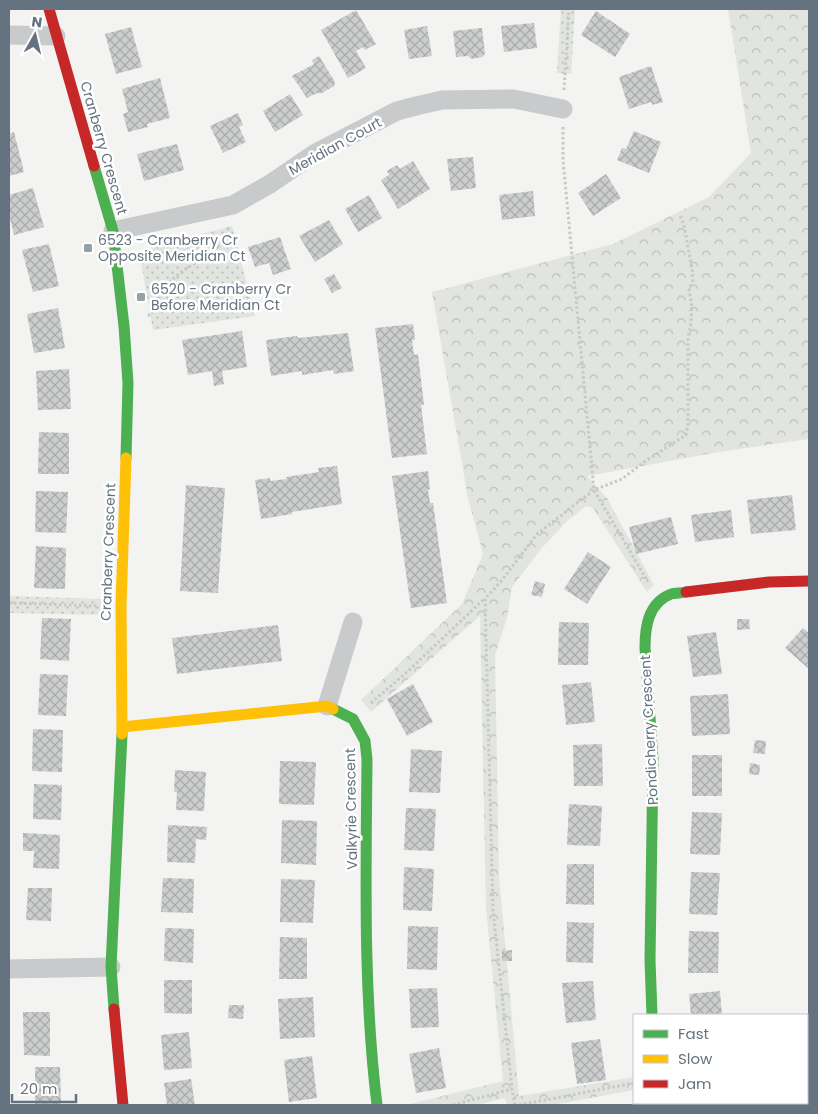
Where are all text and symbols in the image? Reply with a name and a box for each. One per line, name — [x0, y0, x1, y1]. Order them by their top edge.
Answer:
north arrow — [10, 10, 60, 60]
text: N — [30, 11, 43, 33]
street label: Cranberry Crescent — [75, 79, 133, 217]
street label: Meridian Court — [285, 112, 385, 180]
place label: 6523 - Cranberry Cr Opposite Meridian Ct — [98, 230, 246, 266]
marker: 6523 - Cranberry Cr Opposite Meridian Ct — [82, 242, 94, 254]
place label: 6520 - Cranberry Cr Before Meridian Ct — [151, 279, 291, 315]
marker: 6520 - Cranberry Cr Before Meridian Ct — [135, 291, 147, 303]
street label: Cranberry Crescent — [96, 483, 120, 621]
street label: Pondicherry Crescent — [635, 654, 663, 806]
street label: Valkyrie Crescent — [340, 748, 362, 870]
legend — [633, 1014, 808, 1104]
text: Fast — [678, 1023, 709, 1044]
text: Slow — [678, 1048, 713, 1069]
scale bar — [12, 1072, 76, 1104]
text: Jam — [678, 1073, 712, 1094]
text: 20 m — [20, 1078, 58, 1099]

